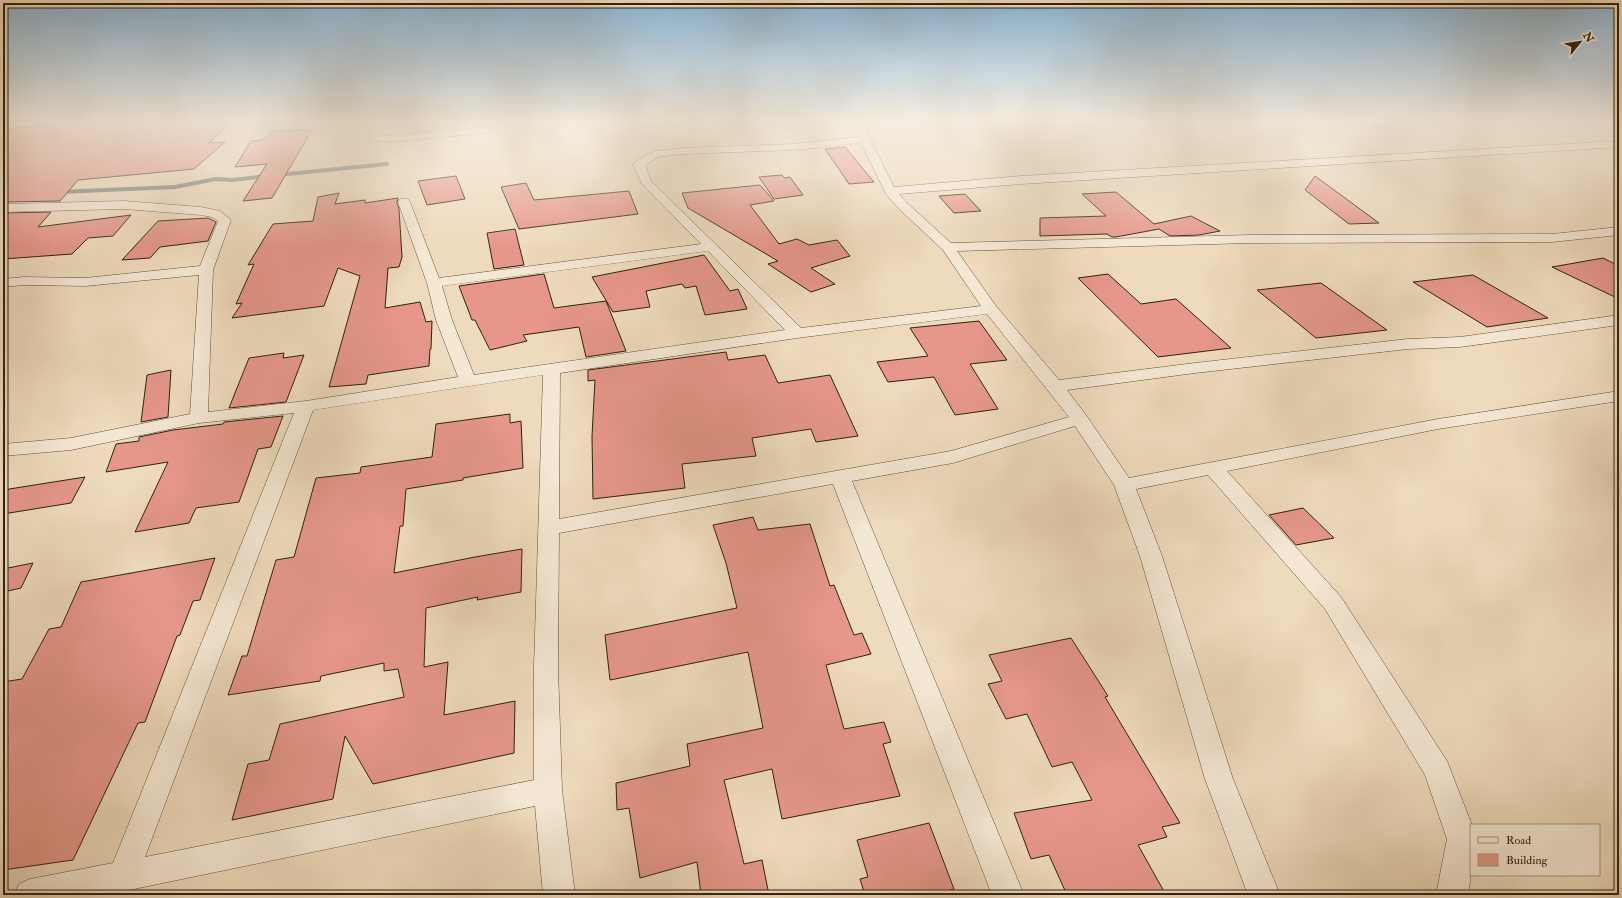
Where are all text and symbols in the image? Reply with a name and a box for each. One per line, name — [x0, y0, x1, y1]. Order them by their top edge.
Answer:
north arrow — [1560, 22, 1600, 62]
text: N — [1580, 29, 1597, 46]
legend — [1470, 824, 1600, 876]
text: Road — [1506, 833, 1531, 848]
text: Building — [1506, 853, 1549, 868]

